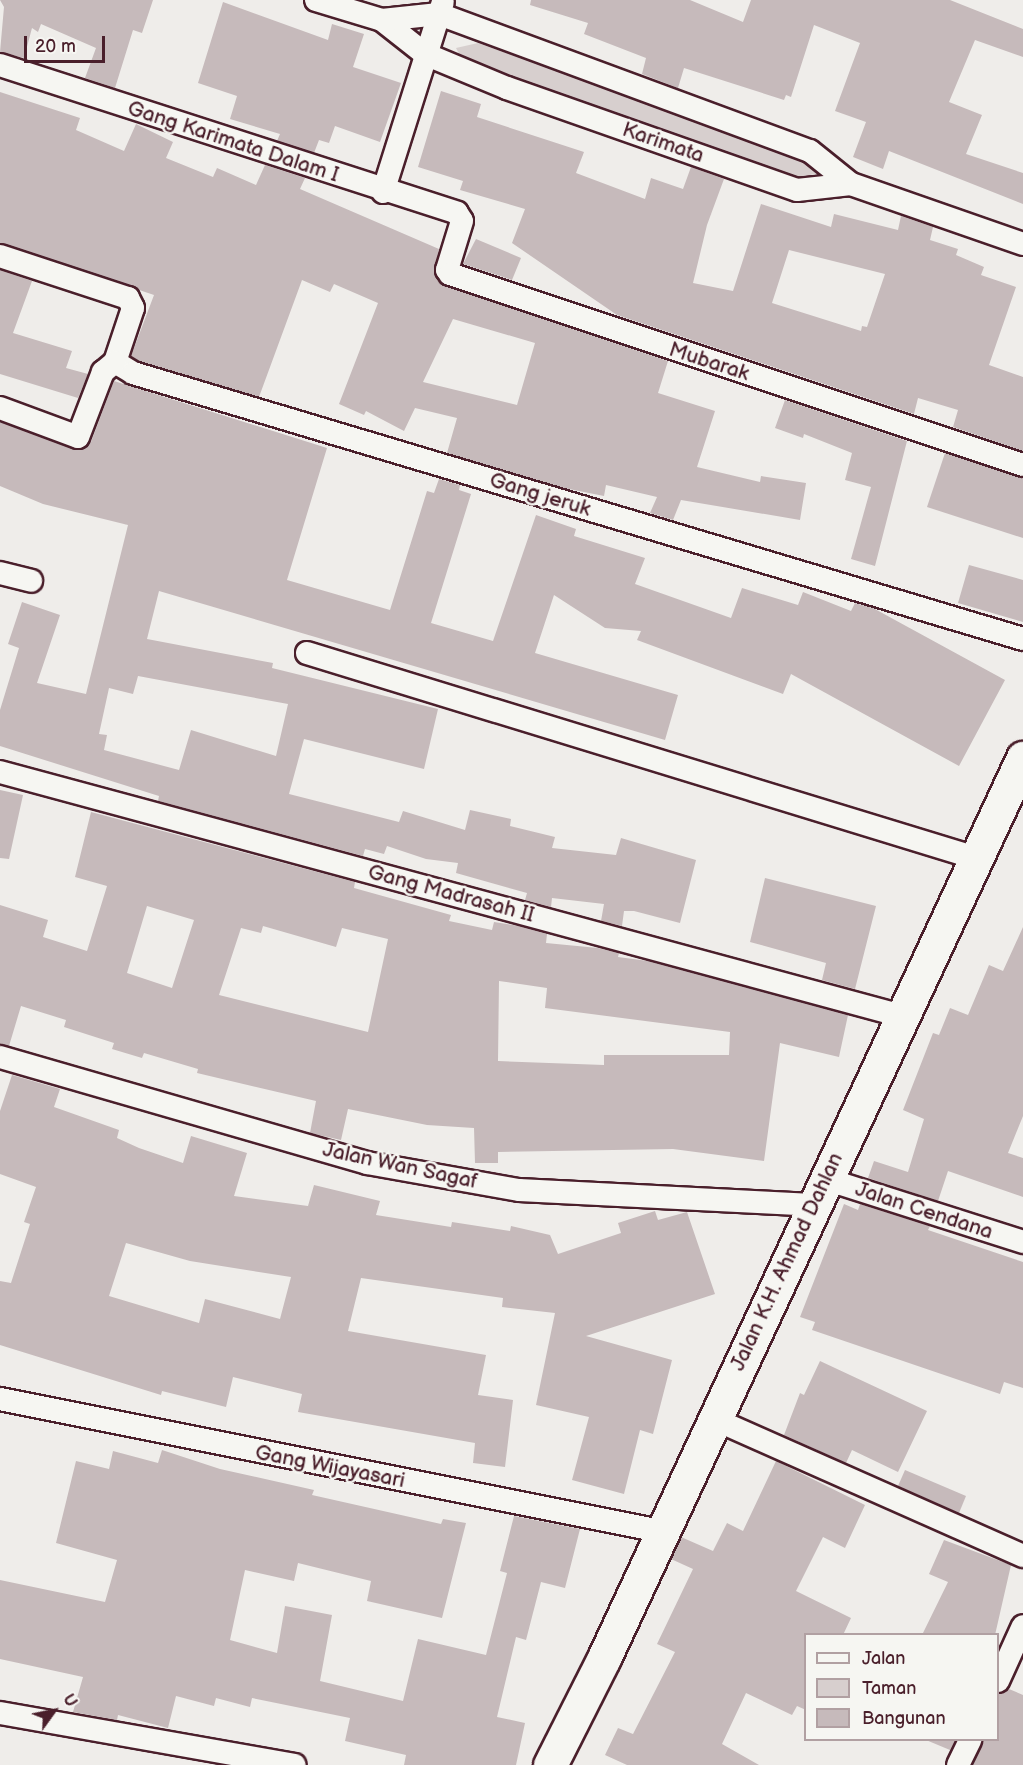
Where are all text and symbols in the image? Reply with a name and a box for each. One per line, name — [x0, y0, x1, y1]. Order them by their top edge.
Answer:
scale bar — [27, 24, 108, 62]
text: 20 m — [35, 36, 76, 57]
street label: Gang Karimata Dalam I — [124, 96, 342, 188]
street label: Karimata — [619, 117, 707, 169]
street label: Mubarak — [666, 337, 752, 387]
street label: Gang jeruk — [486, 468, 594, 522]
street label: Gang Madrasah II — [365, 860, 537, 928]
street label: Jalan Wan Sagaf — [320, 1137, 480, 1195]
street label: Jalan K.H. Ahmad Dahlan — [725, 1149, 849, 1375]
street label: Jalan Cendana — [852, 1177, 996, 1245]
street label: Gang Wijayasari — [253, 1440, 407, 1494]
legend — [804, 1633, 999, 1741]
text: Jalan — [862, 1648, 905, 1669]
text: Taman — [862, 1678, 916, 1699]
north arrow — [24, 1681, 84, 1741]
text: U — [58, 1691, 81, 1711]
text: Bangunan — [862, 1708, 946, 1729]

